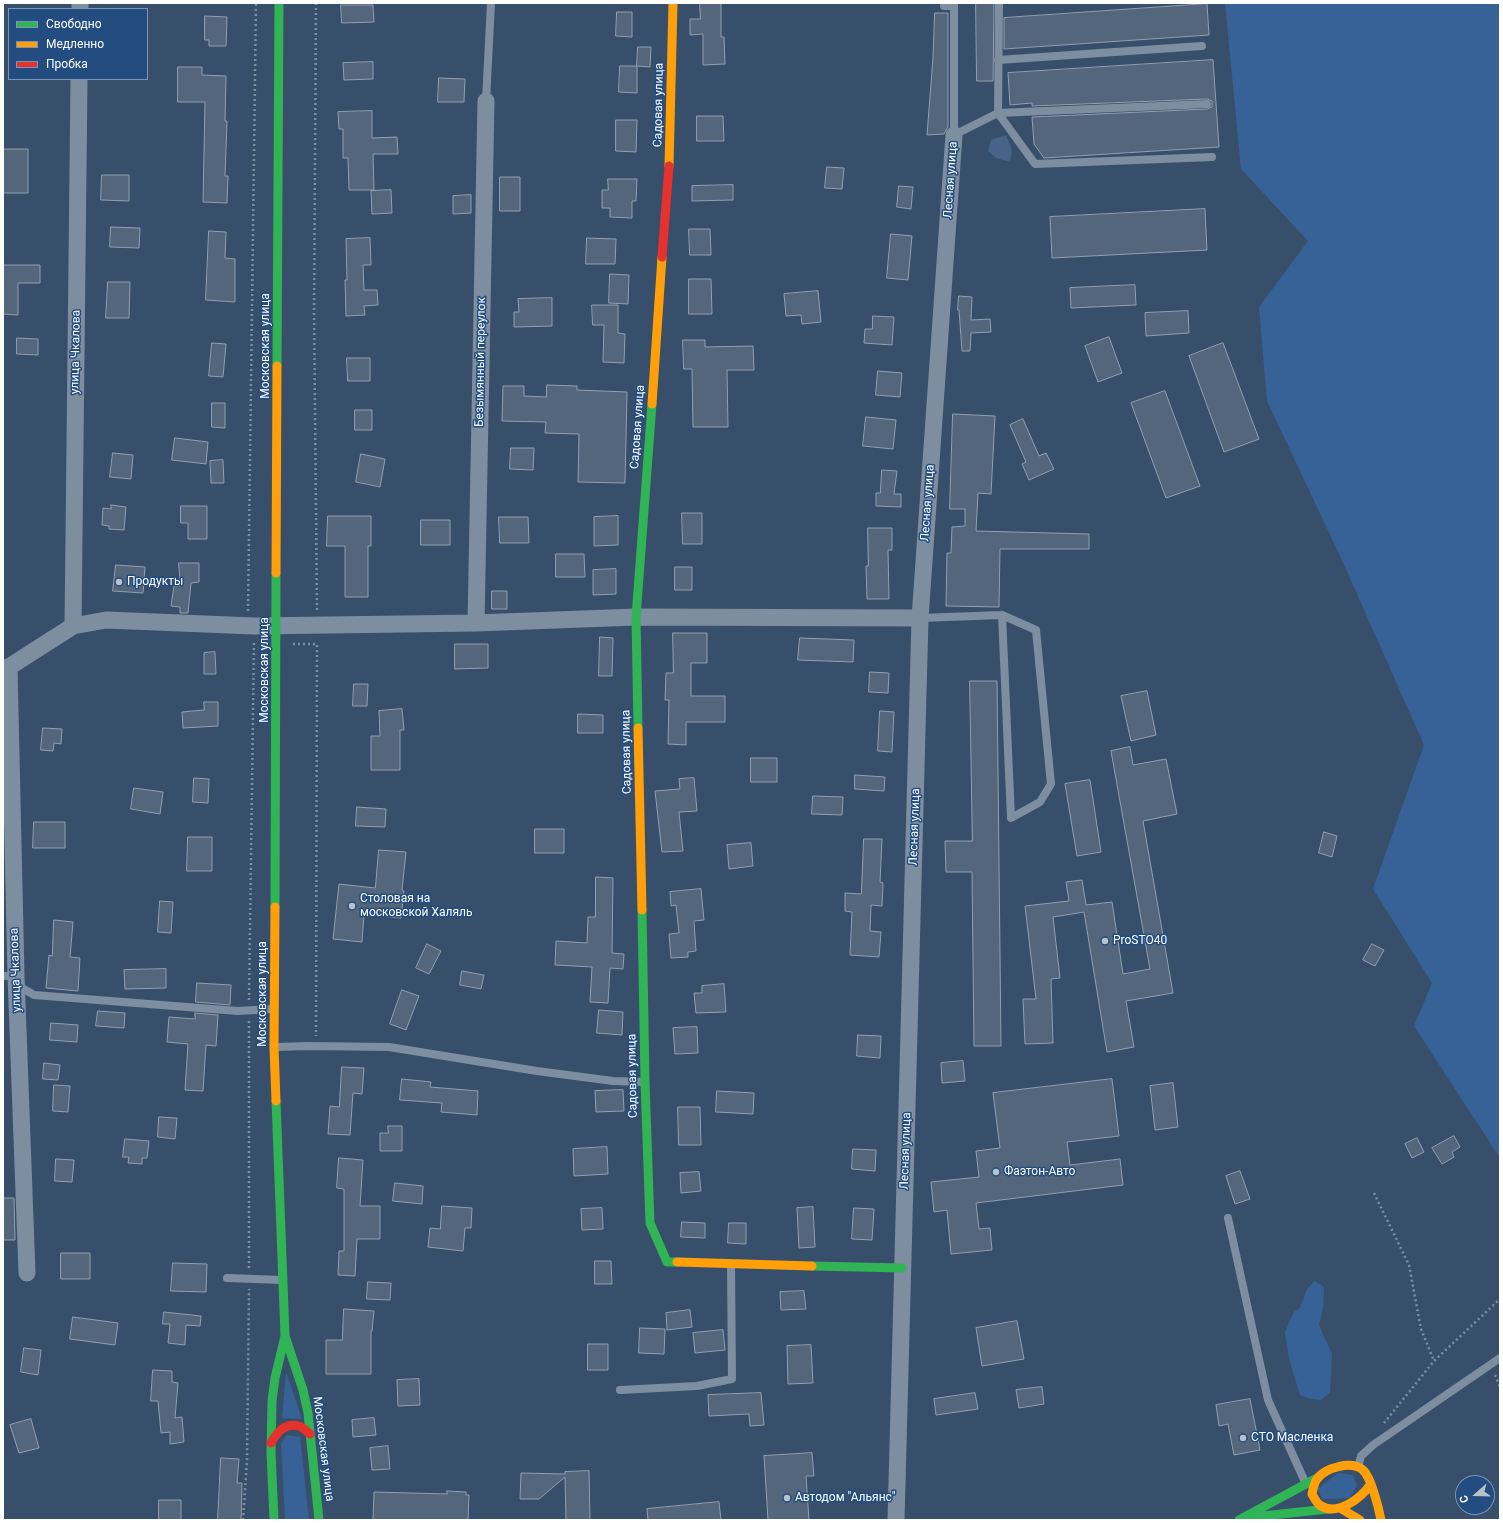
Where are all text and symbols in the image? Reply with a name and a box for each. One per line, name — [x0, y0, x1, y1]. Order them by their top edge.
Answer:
legend — [8, 8, 148, 80]
text: Свободно — [46, 17, 102, 31]
text: Медленно — [46, 37, 104, 51]
text: Пробка — [46, 57, 88, 71]
street label: Садовая улица — [651, 63, 667, 147]
street label: Лесная улица — [941, 141, 961, 219]
street label: Московская улица — [259, 293, 273, 399]
street label: Безымянный переулок — [473, 297, 489, 427]
street label: улица Чкалова — [68, 310, 84, 394]
street label: Садовая улица — [628, 384, 648, 470]
street label: Лесная улица — [918, 464, 938, 542]
place label: Продукты — [127, 575, 183, 589]
marker: Продукты — [114, 577, 124, 587]
street label: Московская улица — [258, 617, 272, 723]
street label: Садовая улица — [619, 710, 635, 794]
street label: Лесная улица — [906, 788, 924, 866]
place label: Столовая на московской Халяль — [360, 892, 473, 920]
marker: Столовая на московской Халяль — [347, 901, 357, 911]
street label: улица Чкалова — [7, 928, 25, 1012]
place label: ProSTO40 — [1113, 934, 1167, 948]
marker: ProSTO40 — [1100, 936, 1110, 946]
street label: Московская улица — [256, 941, 270, 1047]
street label: Садовая улица — [625, 1034, 641, 1118]
street label: Лесная улица — [897, 1112, 915, 1190]
place label: Фаэтон-Авто — [1004, 1165, 1075, 1179]
marker: Фаэтон-Авто — [991, 1167, 1001, 1177]
street label: Московская улица — [309, 1396, 337, 1502]
place label: СТО Масленка — [1251, 1431, 1333, 1445]
marker: СТО Масленка — [1238, 1433, 1248, 1443]
north arrow — [1455, 1475, 1495, 1515]
place label: Автодом "Альянс" — [795, 1491, 896, 1505]
marker: Автодом "Альянс" — [782, 1493, 792, 1503]
text: С — [1457, 1493, 1472, 1505]

